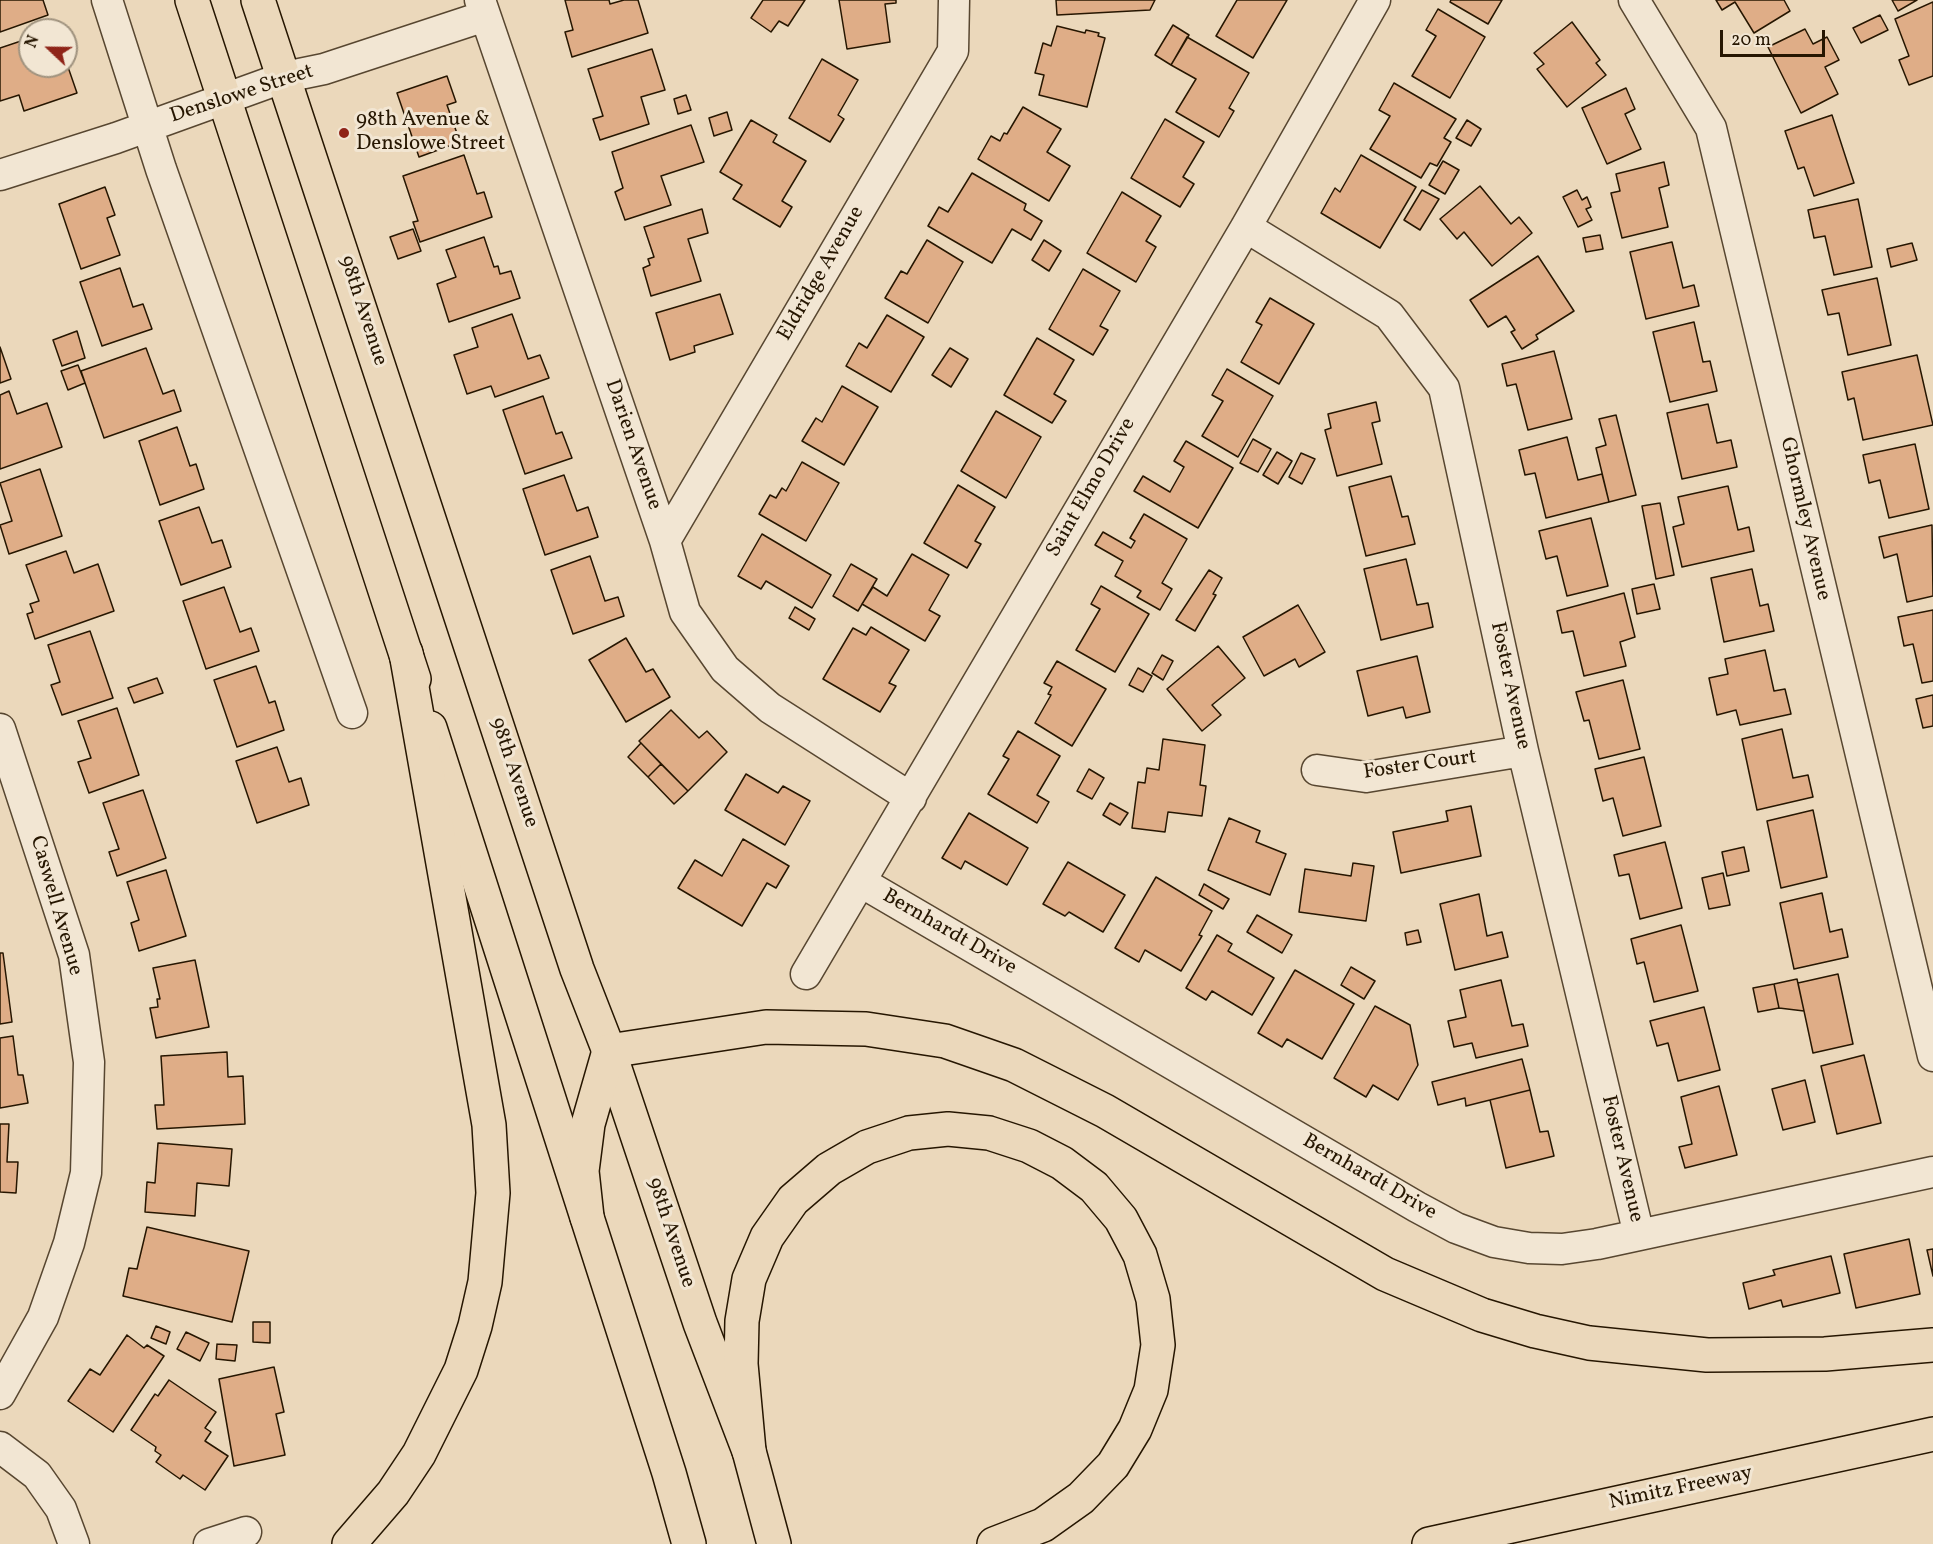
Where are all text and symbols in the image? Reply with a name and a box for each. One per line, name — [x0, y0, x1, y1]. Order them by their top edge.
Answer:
north arrow — [18, 18, 78, 78]
scale bar — [1723, 18, 1828, 56]
text: 20 m — [1731, 28, 1771, 53]
text: N — [21, 32, 46, 52]
street label: Denslowe Street — [167, 60, 317, 130]
place label: 98th Avenue & Denslowe Street — [356, 108, 505, 158]
marker: 98th Avenue & Denslowe Street — [337, 126, 351, 140]
street label: Eldridge Avenue — [773, 202, 871, 346]
street label: 98th Avenue — [332, 253, 392, 369]
street label: Darien Avenue — [598, 376, 666, 514]
street label: Saint Elmo Drive — [1042, 414, 1142, 562]
street label: Ghormley Avenue — [1773, 435, 1835, 603]
street label: Foster Avenue — [1483, 620, 1535, 752]
street label: 98th Avenue — [483, 715, 543, 831]
street label: Foster Court — [1362, 746, 1478, 786]
street label: Caswell Avenue — [23, 833, 87, 979]
street label: Bernhardt Drive — [877, 884, 1021, 982]
street label: Foster Avenue — [1594, 1093, 1648, 1225]
street label: Bernhardt Drive — [1297, 1129, 1441, 1227]
street label: 98th Avenue — [640, 1175, 700, 1291]
street label: Nimitz Freeway — [1607, 1461, 1755, 1517]

